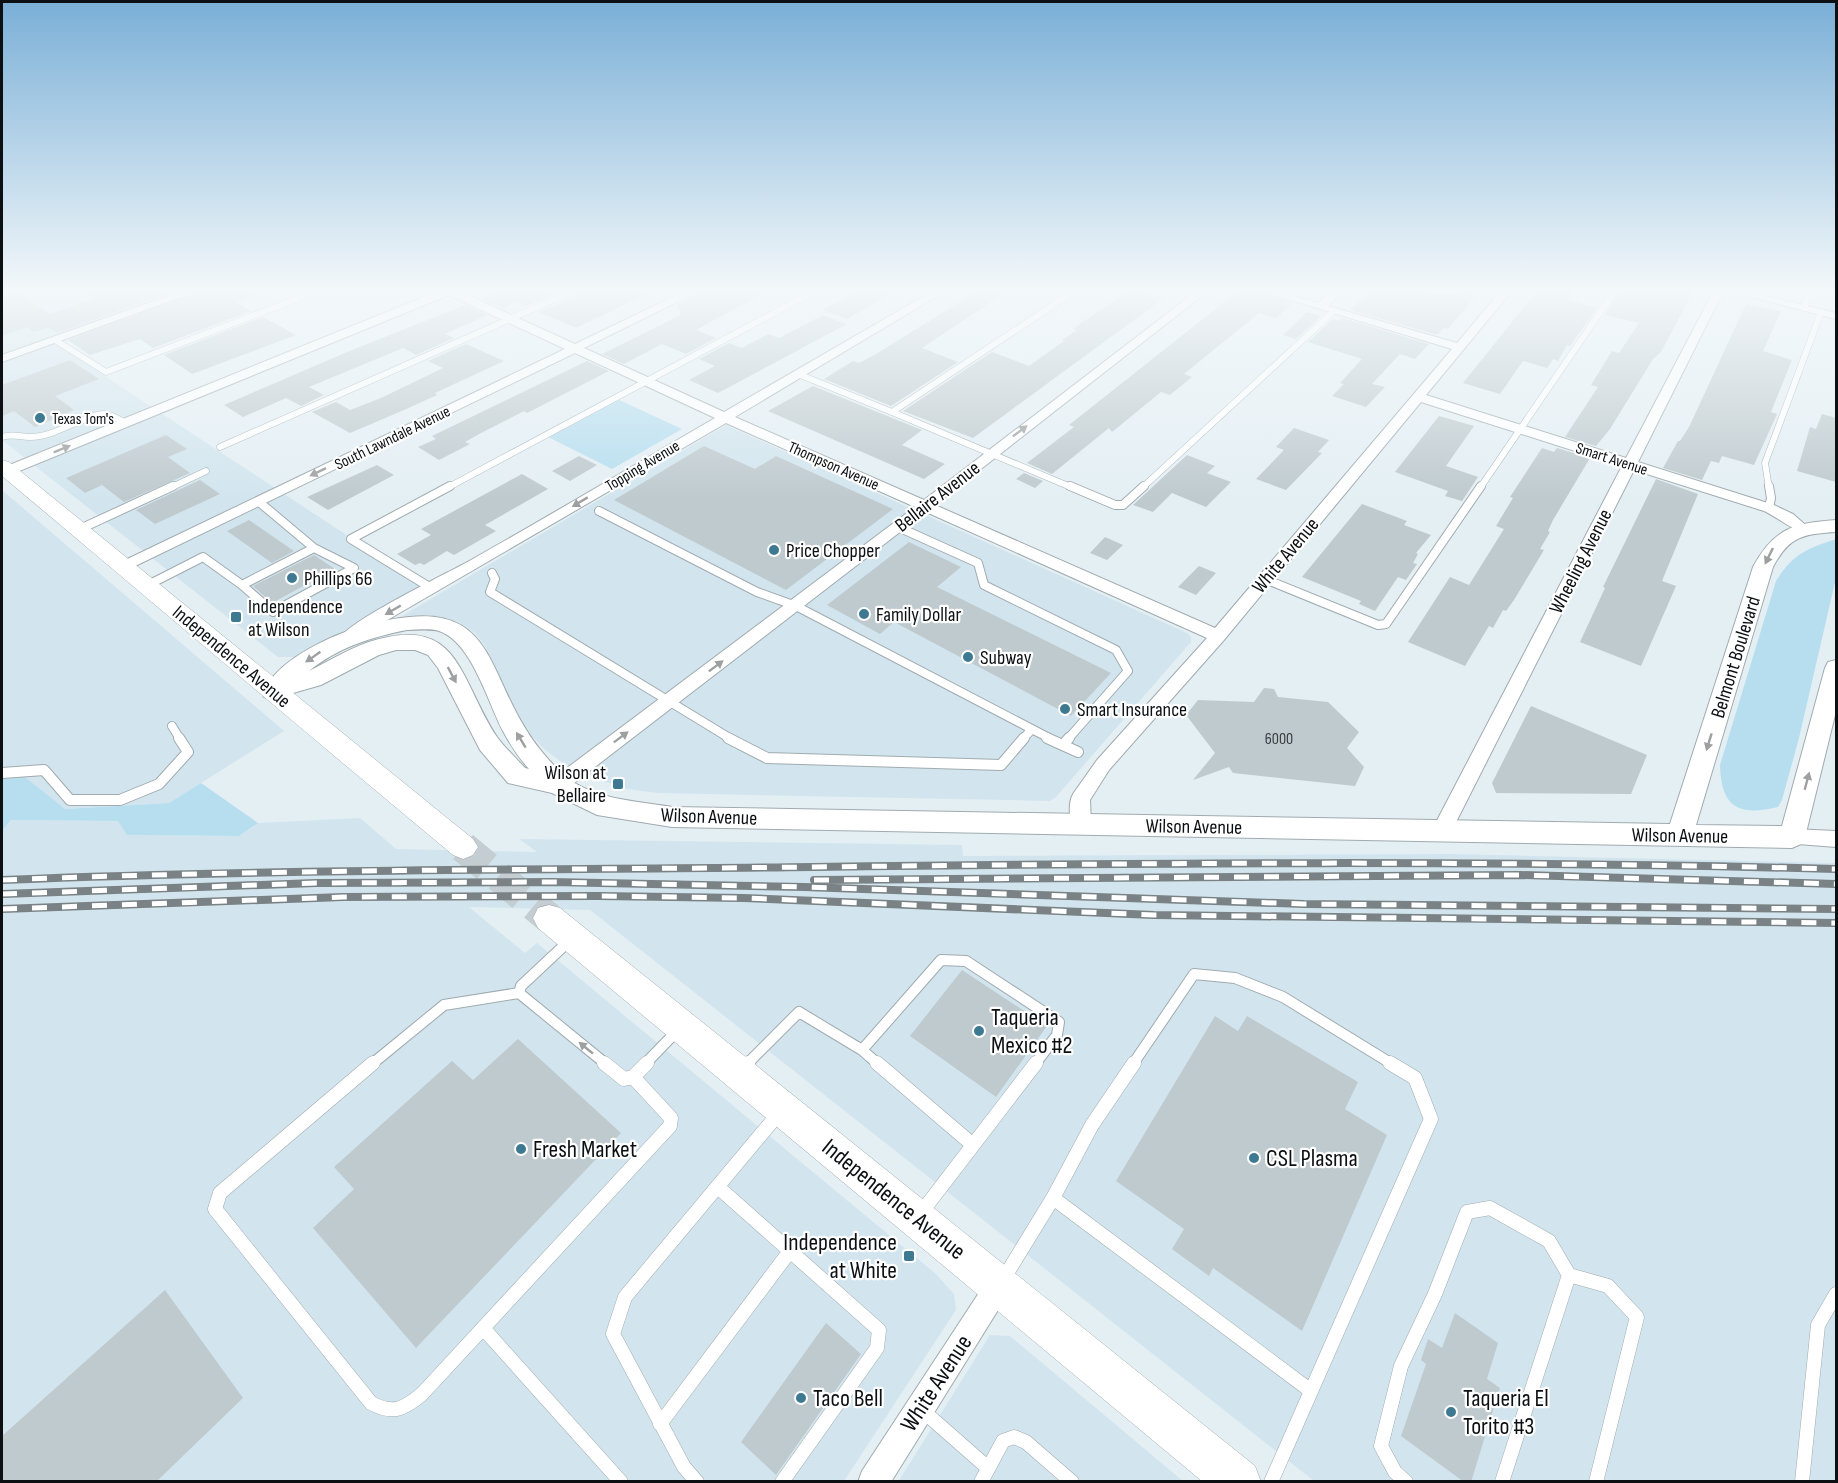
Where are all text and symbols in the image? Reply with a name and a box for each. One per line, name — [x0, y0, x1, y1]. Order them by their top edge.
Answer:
street label: South Lawndale Avenue — [332, 402, 454, 475]
place label: Texas Tom's — [52, 410, 114, 429]
marker: Texas Tom's — [33, 411, 47, 425]
one-way arrow — [1012, 426, 1027, 438]
street label: Topping Avenue — [602, 437, 683, 496]
street label: Thompson Avenue — [785, 438, 882, 495]
street label: Smart Avenue — [1573, 439, 1650, 480]
one-way arrow — [53, 444, 71, 454]
street label: Bellaire Avenue — [890, 456, 985, 537]
one-way arrow — [309, 468, 326, 477]
one-way arrow — [571, 497, 588, 507]
street label: Wheeling Avenue — [1544, 505, 1617, 618]
street label: White Avenue — [1247, 513, 1324, 598]
place label: Price Chopper — [786, 539, 880, 563]
marker: Price Chopper — [767, 543, 781, 557]
one-way arrow — [1764, 547, 1774, 565]
place label: Phillips 66 — [304, 567, 372, 591]
marker: Phillips 66 — [285, 571, 299, 585]
street label: Belmont Boulevard — [1706, 594, 1766, 721]
place label: Independence at Wilson — [248, 595, 343, 642]
street label: Independence Avenue — [167, 600, 295, 713]
place label: Family Dollar — [876, 603, 961, 627]
one-way arrow — [385, 604, 401, 615]
marker: Family Dollar — [857, 607, 871, 621]
marker: Independence at Wilson — [229, 610, 243, 624]
place label: Subway — [980, 646, 1032, 670]
marker: Subway — [961, 650, 975, 664]
one-way arrow — [305, 652, 322, 663]
one-way arrow — [708, 661, 723, 673]
one-way arrow — [447, 667, 457, 684]
place label: Smart Insurance — [1077, 698, 1187, 722]
marker: Smart Insurance — [1058, 702, 1072, 716]
house number: 6000 — [1265, 730, 1293, 749]
one-way arrow — [516, 732, 527, 748]
one-way arrow — [614, 732, 629, 744]
one-way arrow — [1704, 733, 1713, 751]
place label: Wilson at Bellaire — [545, 761, 606, 808]
one-way arrow — [1803, 772, 1812, 790]
marker: Wilson at Bellaire — [611, 777, 625, 791]
street label: Wilson Avenue — [660, 803, 758, 831]
street label: Wilson Avenue — [1145, 814, 1242, 840]
street label: Wilson Avenue — [1631, 823, 1728, 849]
place label: Taqueria Mexico #2 — [991, 1003, 1072, 1060]
marker: Taqueria Mexico #2 — [972, 1024, 986, 1038]
one-way arrow — [578, 1042, 594, 1055]
street label: Independence Avenue — [816, 1133, 971, 1266]
place label: Fresh Market — [533, 1135, 637, 1164]
marker: Fresh Market — [514, 1142, 528, 1156]
place label: CSL Plasma — [1266, 1144, 1358, 1173]
marker: CSL Plasma — [1247, 1151, 1261, 1165]
place label: Independence at White — [783, 1228, 897, 1285]
marker: Independence at White — [902, 1249, 916, 1263]
street label: White Avenue — [894, 1329, 978, 1437]
place label: Taco Bell — [813, 1384, 883, 1413]
place label: Taqueria El Torito #3 — [1463, 1384, 1549, 1441]
marker: Taco Bell — [794, 1391, 808, 1405]
marker: Taqueria El Torito #3 — [1444, 1405, 1458, 1419]

